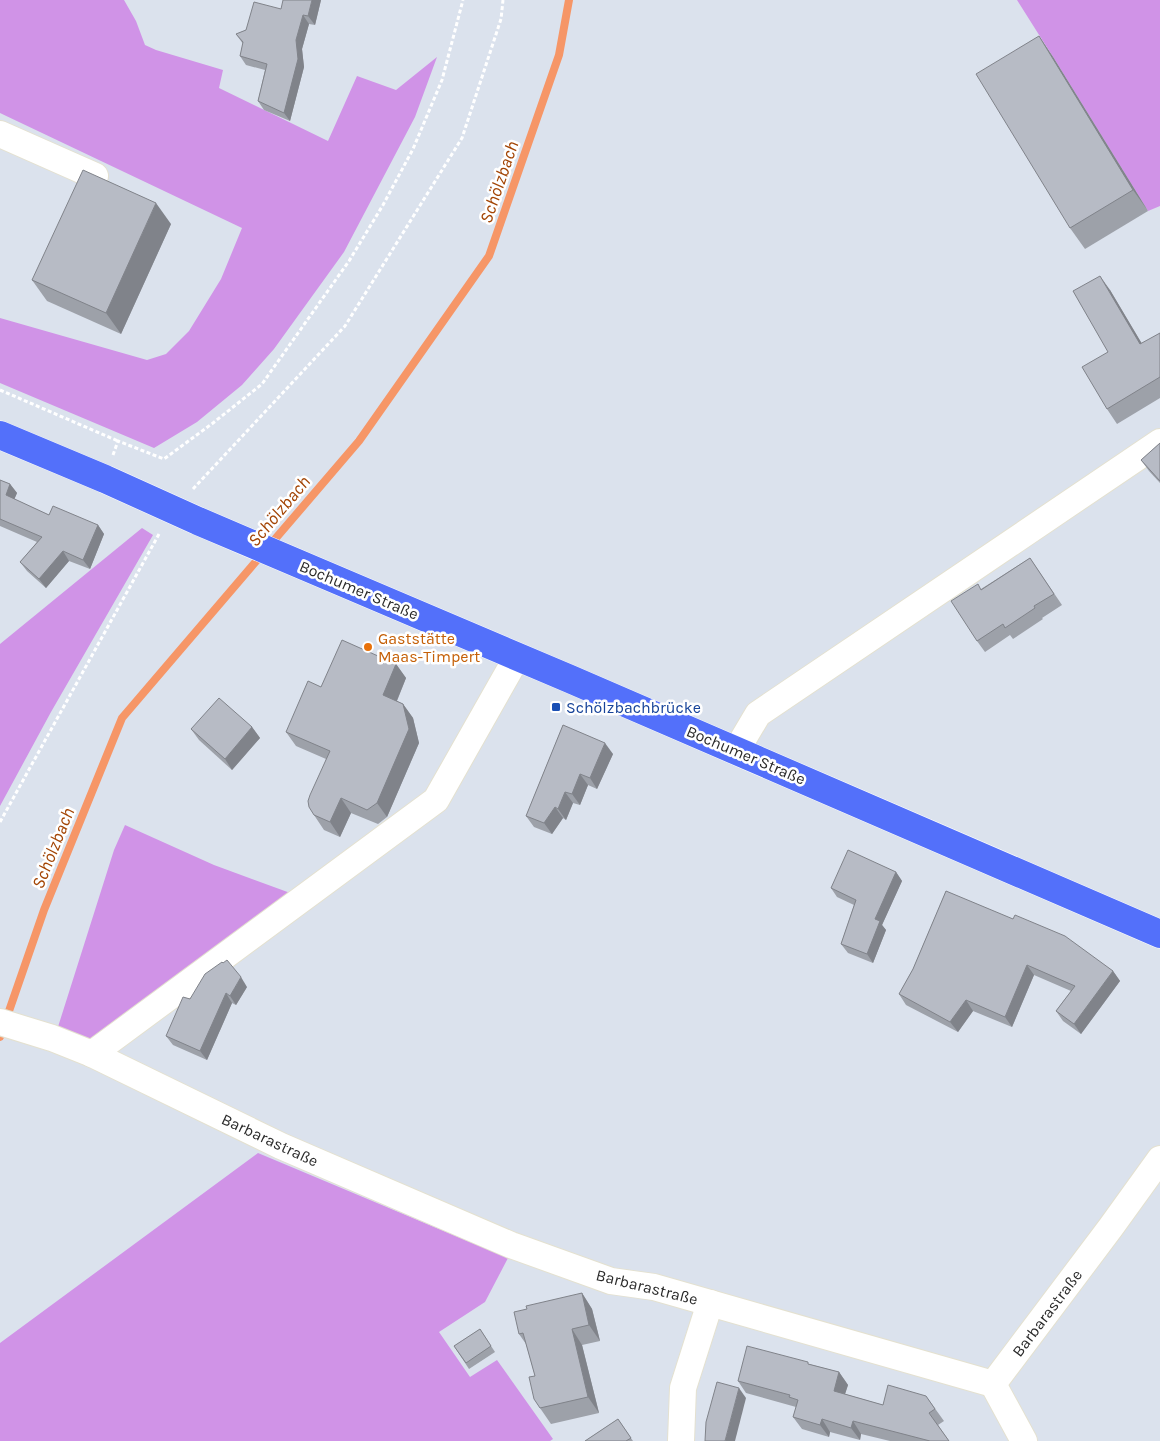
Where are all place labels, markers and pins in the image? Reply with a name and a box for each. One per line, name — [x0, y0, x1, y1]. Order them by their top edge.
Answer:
place label: Gaststätte Maas-Timpert — [378, 629, 480, 666]
marker: Gaststätte Maas-Timpert — [362, 641, 374, 653]
place label: Schölzbachbrücke — [566, 698, 701, 717]
marker: Schölzbachbrücke — [550, 701, 562, 713]

